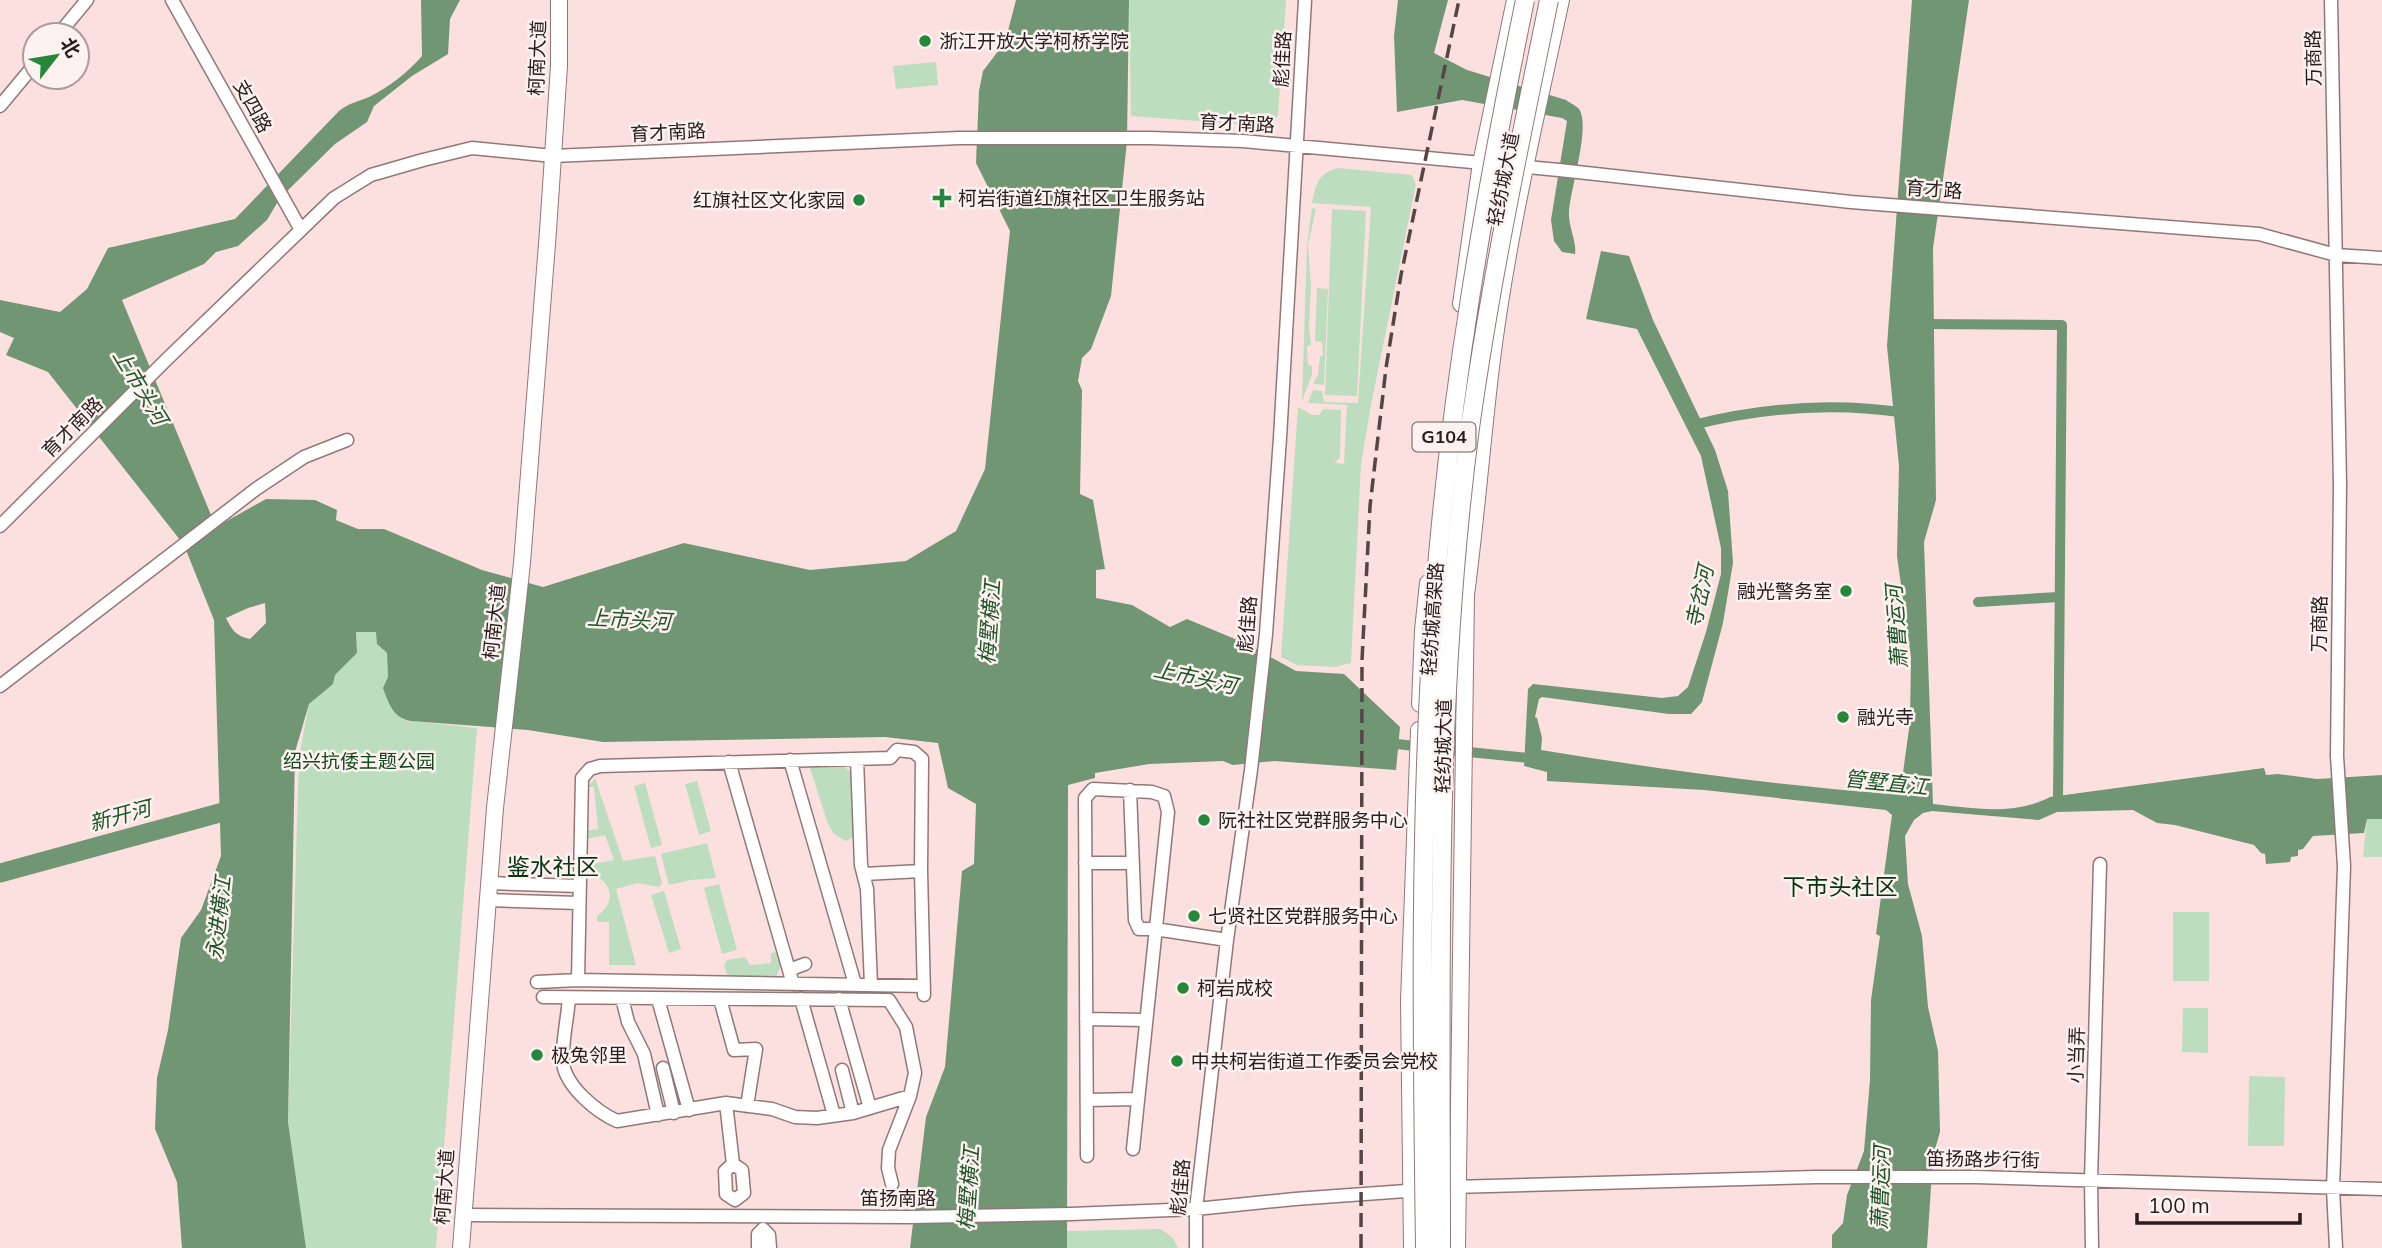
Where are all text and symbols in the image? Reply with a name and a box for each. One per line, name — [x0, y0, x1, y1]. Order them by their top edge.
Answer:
street label: 柯南大道 — [524, 20, 550, 96]
north arrow — [21, 21, 91, 91]
place label: 浙江开放大学柯桥学院 — [939, 29, 1129, 53]
street label: 万商路 — [2301, 29, 2325, 87]
street label: 彪佳路 — [1269, 30, 1295, 88]
text: 北 — [55, 33, 86, 62]
marker: 浙江开放大学柯桥学院 — [917, 33, 933, 49]
street label: 支四路 — [229, 75, 277, 137]
street label: 育才南路 — [1198, 109, 1276, 137]
street label: 育才南路 — [629, 118, 707, 146]
street label: 轻纺城大道 — [1482, 130, 1524, 228]
street label: 育才路 — [1905, 175, 1963, 203]
place label: 柯岩街道红旗社区卫生服务站 — [958, 186, 1205, 210]
place label: 红旗社区文化家园 — [693, 188, 845, 212]
marker: 柯岩街道红旗社区卫生服务站 — [932, 188, 952, 208]
marker: 红旗社区文化家园 — [851, 192, 867, 208]
water label: 上市头河 — [108, 344, 176, 433]
street label: 育才南路 — [37, 392, 107, 462]
road number: G104 — [1412, 422, 1476, 452]
water label: 寺岔河 — [1680, 559, 1719, 630]
street label: 轻纺城高架路 — [1416, 561, 1448, 677]
water label: 梅墅横江 — [973, 577, 1005, 665]
place label: 融光警务室 — [1737, 579, 1832, 603]
water label: 萧曹运河 — [1880, 580, 1912, 670]
street label: 柯南大道 — [478, 583, 510, 661]
marker: 融光警务室 — [1838, 583, 1854, 599]
street label: 彪佳路 — [1233, 595, 1261, 653]
street label: 万商路 — [2307, 595, 2331, 653]
water label: 上市头河 — [586, 604, 676, 634]
water label: 上市头河 — [1151, 656, 1243, 699]
street label: 轻纺城大道 — [1430, 698, 1456, 794]
place label: 融光寺 — [1857, 705, 1914, 729]
marker: 融光寺 — [1835, 709, 1851, 725]
park label: 绍兴抗倭主题公园 — [283, 749, 435, 773]
water label: 管墅直江 — [1843, 765, 1931, 800]
water label: 新开河 — [86, 793, 157, 836]
place label: 阮社社区党群服务中心 — [1218, 808, 1408, 832]
marker: 阮社社区党群服务中心 — [1196, 812, 1212, 828]
district label: 鉴水社区 — [507, 852, 599, 881]
district label: 下市头社区 — [1783, 872, 1898, 901]
water label: 永进横江 — [201, 873, 236, 961]
place label: 七贤社区党群服务中心 — [1208, 904, 1398, 928]
marker: 七贤社区党群服务中心 — [1186, 908, 1202, 924]
place label: 柯岩成校 — [1197, 976, 1273, 1000]
marker: 柯岩成校 — [1175, 980, 1191, 996]
street label: 小当弄 — [2063, 1026, 2089, 1084]
place label: 极兔邻里 — [551, 1043, 627, 1067]
marker: 极兔邻里 — [529, 1047, 545, 1063]
place label: 中共柯岩街道工作委员会党校 — [1191, 1049, 1438, 1073]
marker: 中共柯岩街道工作委员会党校 — [1169, 1053, 1185, 1069]
water label: 萧曹运河 — [1866, 1142, 1895, 1230]
water label: 梅墅横江 — [952, 1143, 984, 1231]
street label: 笛扬路步行街 — [1926, 1146, 2040, 1172]
street label: 柯南大道 — [429, 1148, 459, 1226]
street label: 彪佳路 — [1166, 1158, 1194, 1216]
scale bar — [2137, 1182, 2300, 1226]
street label: 笛扬南路 — [860, 1186, 936, 1210]
text: 100 m — [2148, 1192, 2210, 1218]

